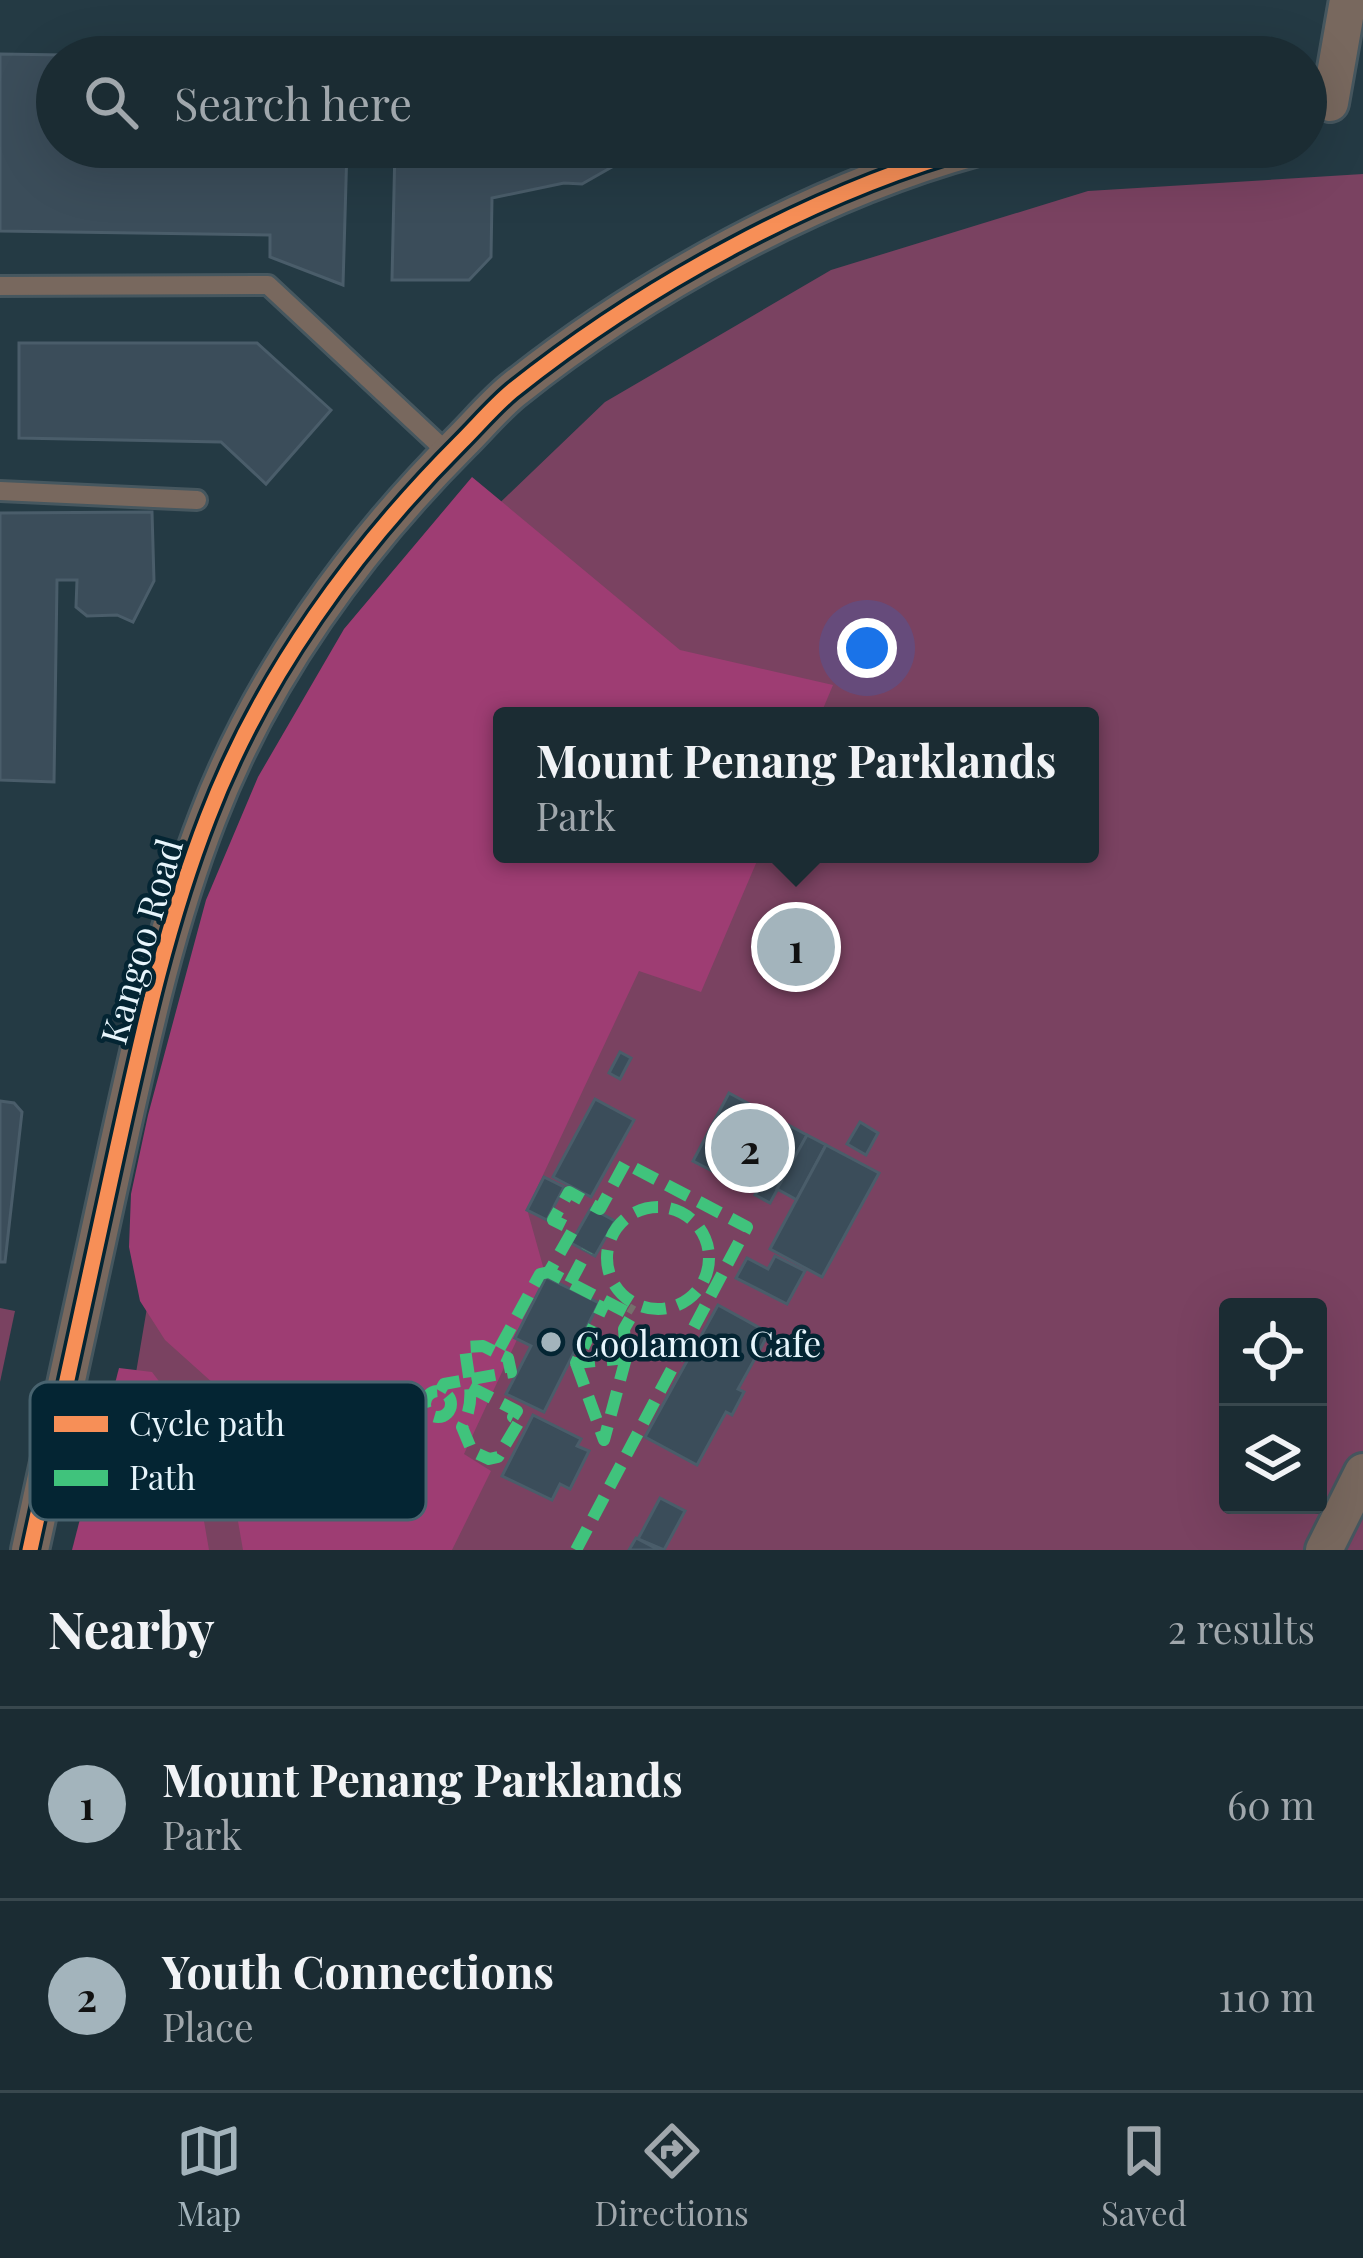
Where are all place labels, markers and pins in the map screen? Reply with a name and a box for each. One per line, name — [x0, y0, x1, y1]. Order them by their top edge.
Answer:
pin: 1 — [757, 902, 835, 992]
pin: 2 — [711, 1103, 789, 1193]
place label: Coolamon Cafe — [575, 1318, 822, 1366]
marker: Coolamon Cafe — [538, 1329, 564, 1355]

